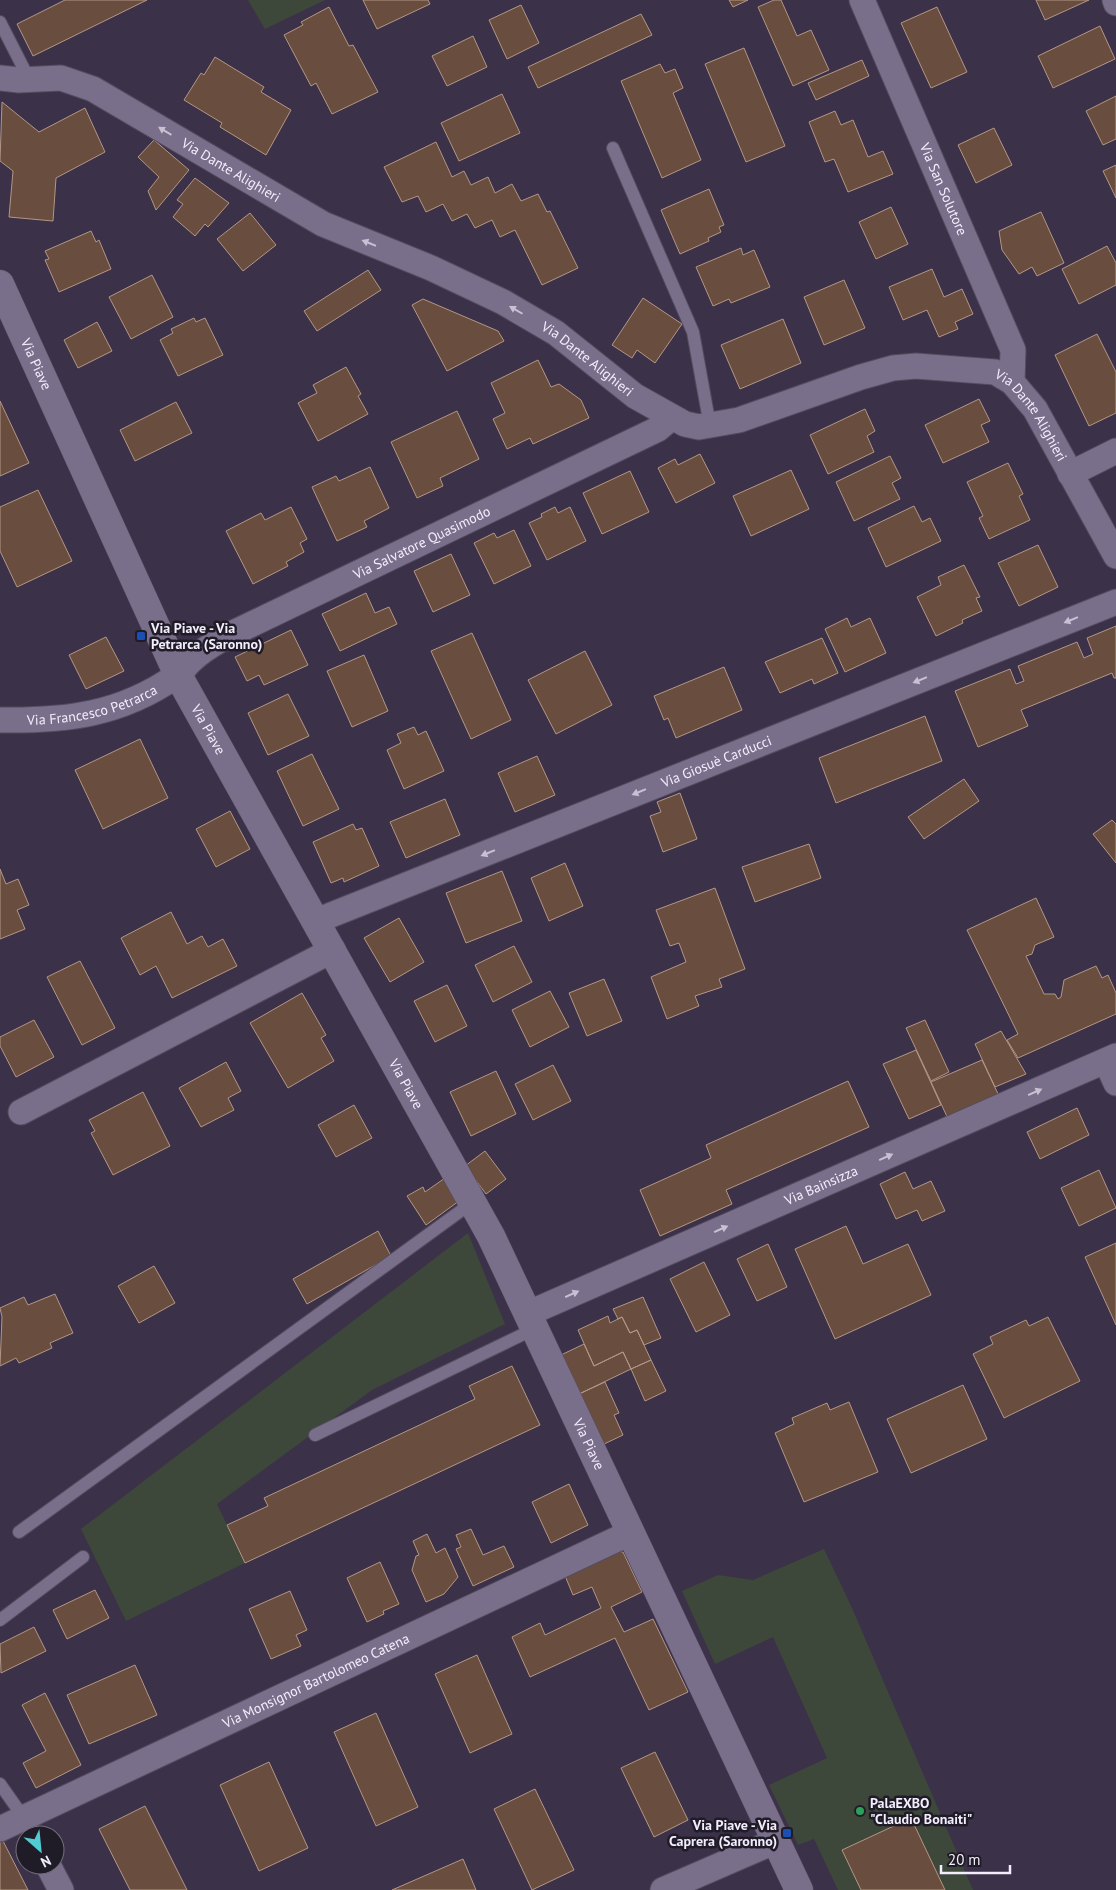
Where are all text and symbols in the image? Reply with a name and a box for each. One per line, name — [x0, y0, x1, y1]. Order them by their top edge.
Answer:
one-way arrow — [158, 127, 173, 135]
street label: Via Dante Alighieri — [177, 133, 284, 206]
street label: Via San Solutore — [915, 139, 971, 238]
one-way arrow — [362, 238, 376, 246]
one-way arrow — [509, 306, 524, 314]
street label: Via Dante Alighieri — [537, 317, 637, 400]
street label: Via Piave — [17, 335, 56, 393]
street label: Via Dante Alighieri — [991, 365, 1071, 464]
street label: Via Salvatore Quasimodo — [349, 502, 493, 584]
one-way arrow — [1064, 617, 1078, 625]
place label: Via Piave - Via Petrarca (Saronno) — [150, 619, 262, 653]
marker: Via Piave - Via Petrarca (Saronno) — [135, 630, 147, 642]
one-way arrow — [913, 677, 927, 685]
street label: Via Francesco Petrarca — [26, 681, 160, 729]
street label: Via Piave — [187, 700, 230, 758]
street label: Via Giosuè Carducci — [658, 731, 774, 792]
one-way arrow — [632, 789, 646, 797]
one-way arrow — [481, 849, 495, 857]
street label: Via Piave — [385, 1055, 427, 1112]
one-way arrow — [1028, 1088, 1042, 1096]
one-way arrow — [879, 1153, 893, 1161]
street label: Via Bainsizza — [781, 1161, 860, 1210]
one-way arrow — [714, 1225, 728, 1233]
one-way arrow — [565, 1290, 579, 1298]
street label: Via Piave — [569, 1415, 609, 1473]
street label: Via Monsignor Bartolomeo Catena — [219, 1629, 412, 1733]
place label: PalaEXBO "Claudio Bonaiti" — [870, 1794, 972, 1828]
marker: PalaEXBO "Claudio Bonaiti" — [854, 1805, 866, 1817]
place label: Via Piave - Via Caprera (Saronno) — [669, 1816, 777, 1850]
north arrow — [15, 1825, 65, 1875]
marker: Via Piave - Via Caprera (Saronno) — [781, 1827, 793, 1839]
scale bar — [941, 1842, 1010, 1874]
text: 20 m — [948, 1850, 981, 1869]
text: N — [38, 1851, 54, 1872]

